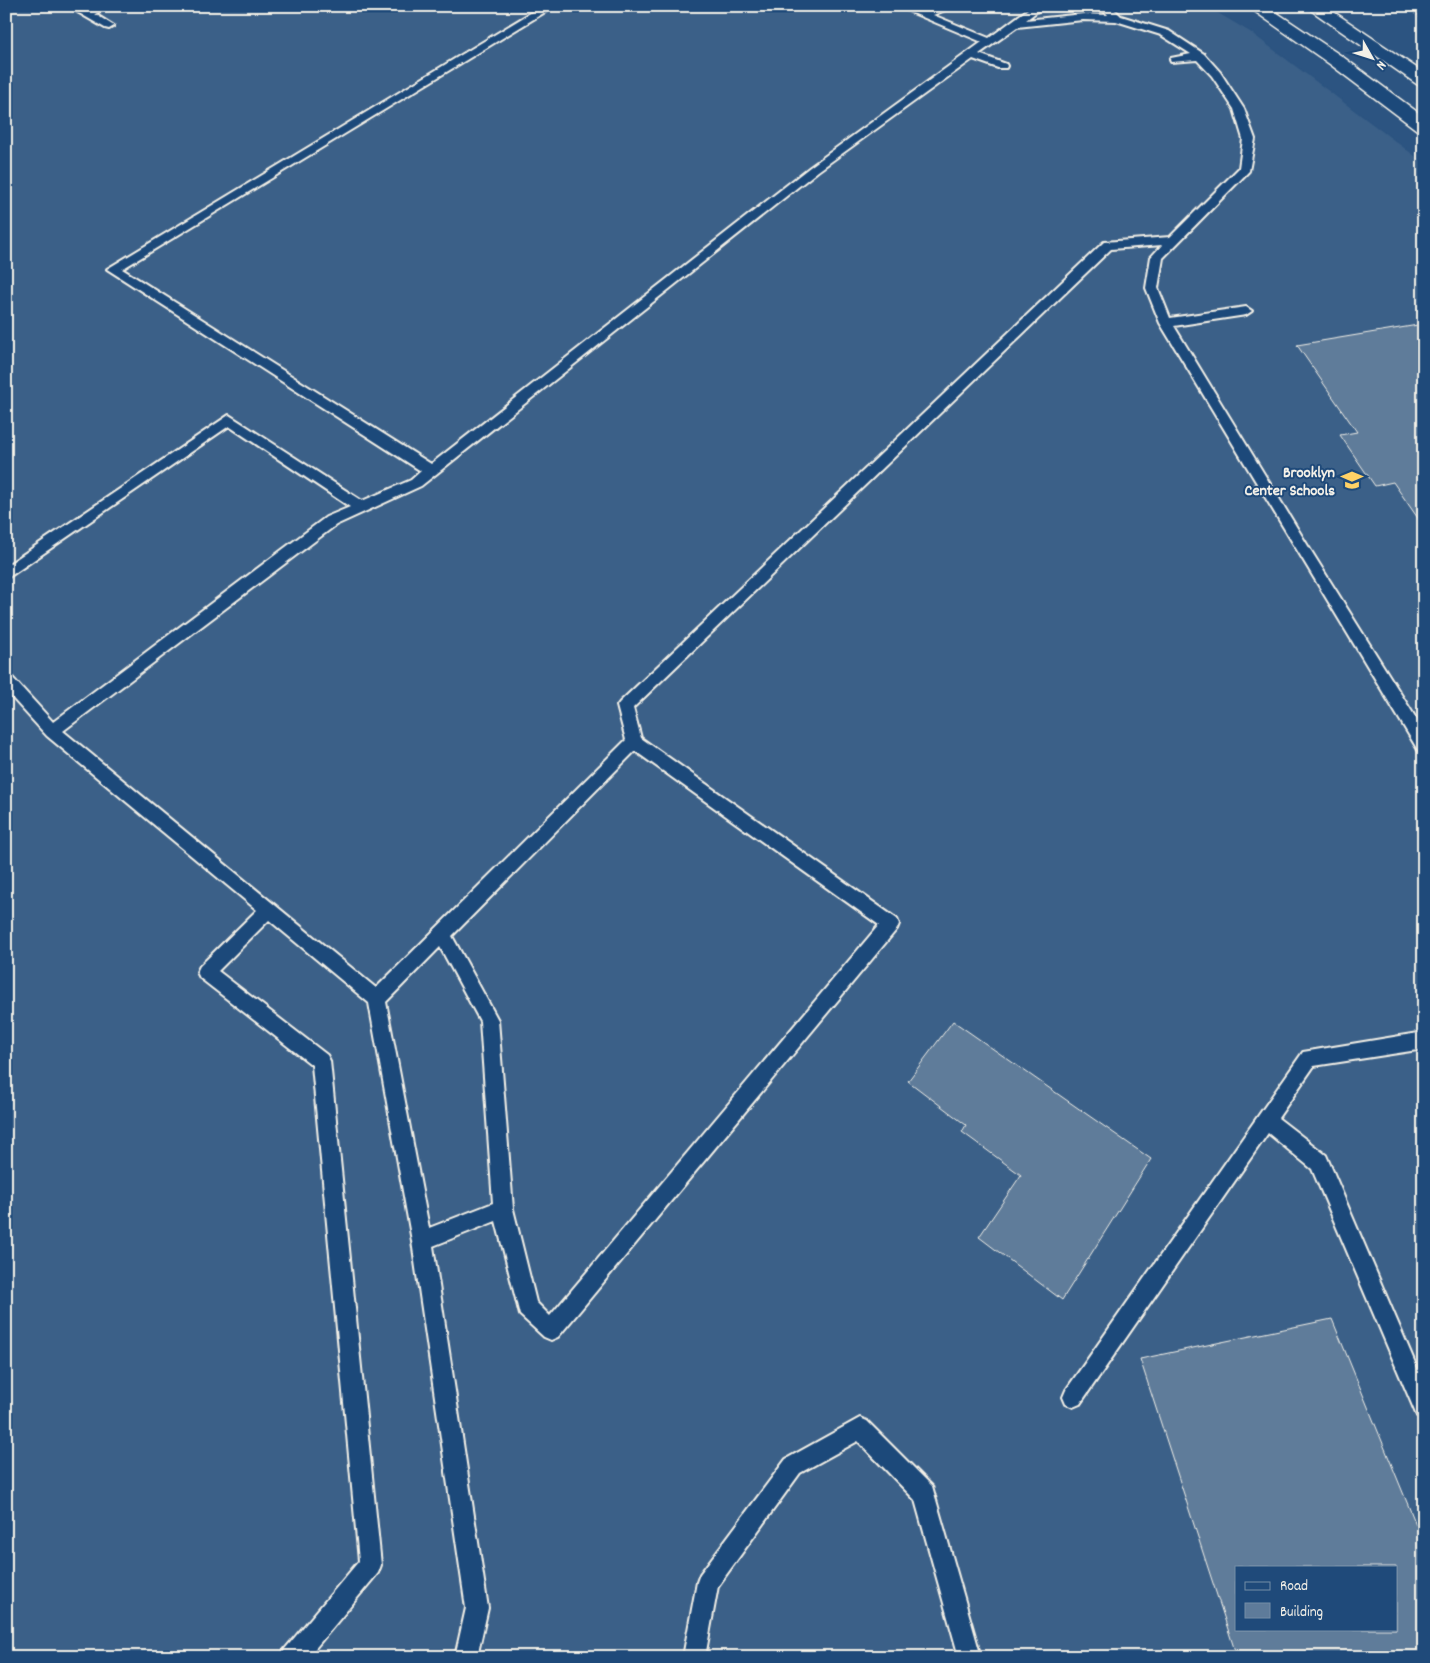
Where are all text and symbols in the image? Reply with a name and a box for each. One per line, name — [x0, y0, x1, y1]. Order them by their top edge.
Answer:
north arrow — [1348, 32, 1398, 82]
text: N — [1371, 56, 1390, 74]
place label: Brooklyn Center Schools — [1245, 462, 1335, 503]
school or university icon: Brooklyn Center Schools — [1339, 467, 1365, 493]
legend — [1235, 1566, 1398, 1630]
text: Road — [1280, 1576, 1308, 1598]
text: Building — [1280, 1602, 1323, 1624]

